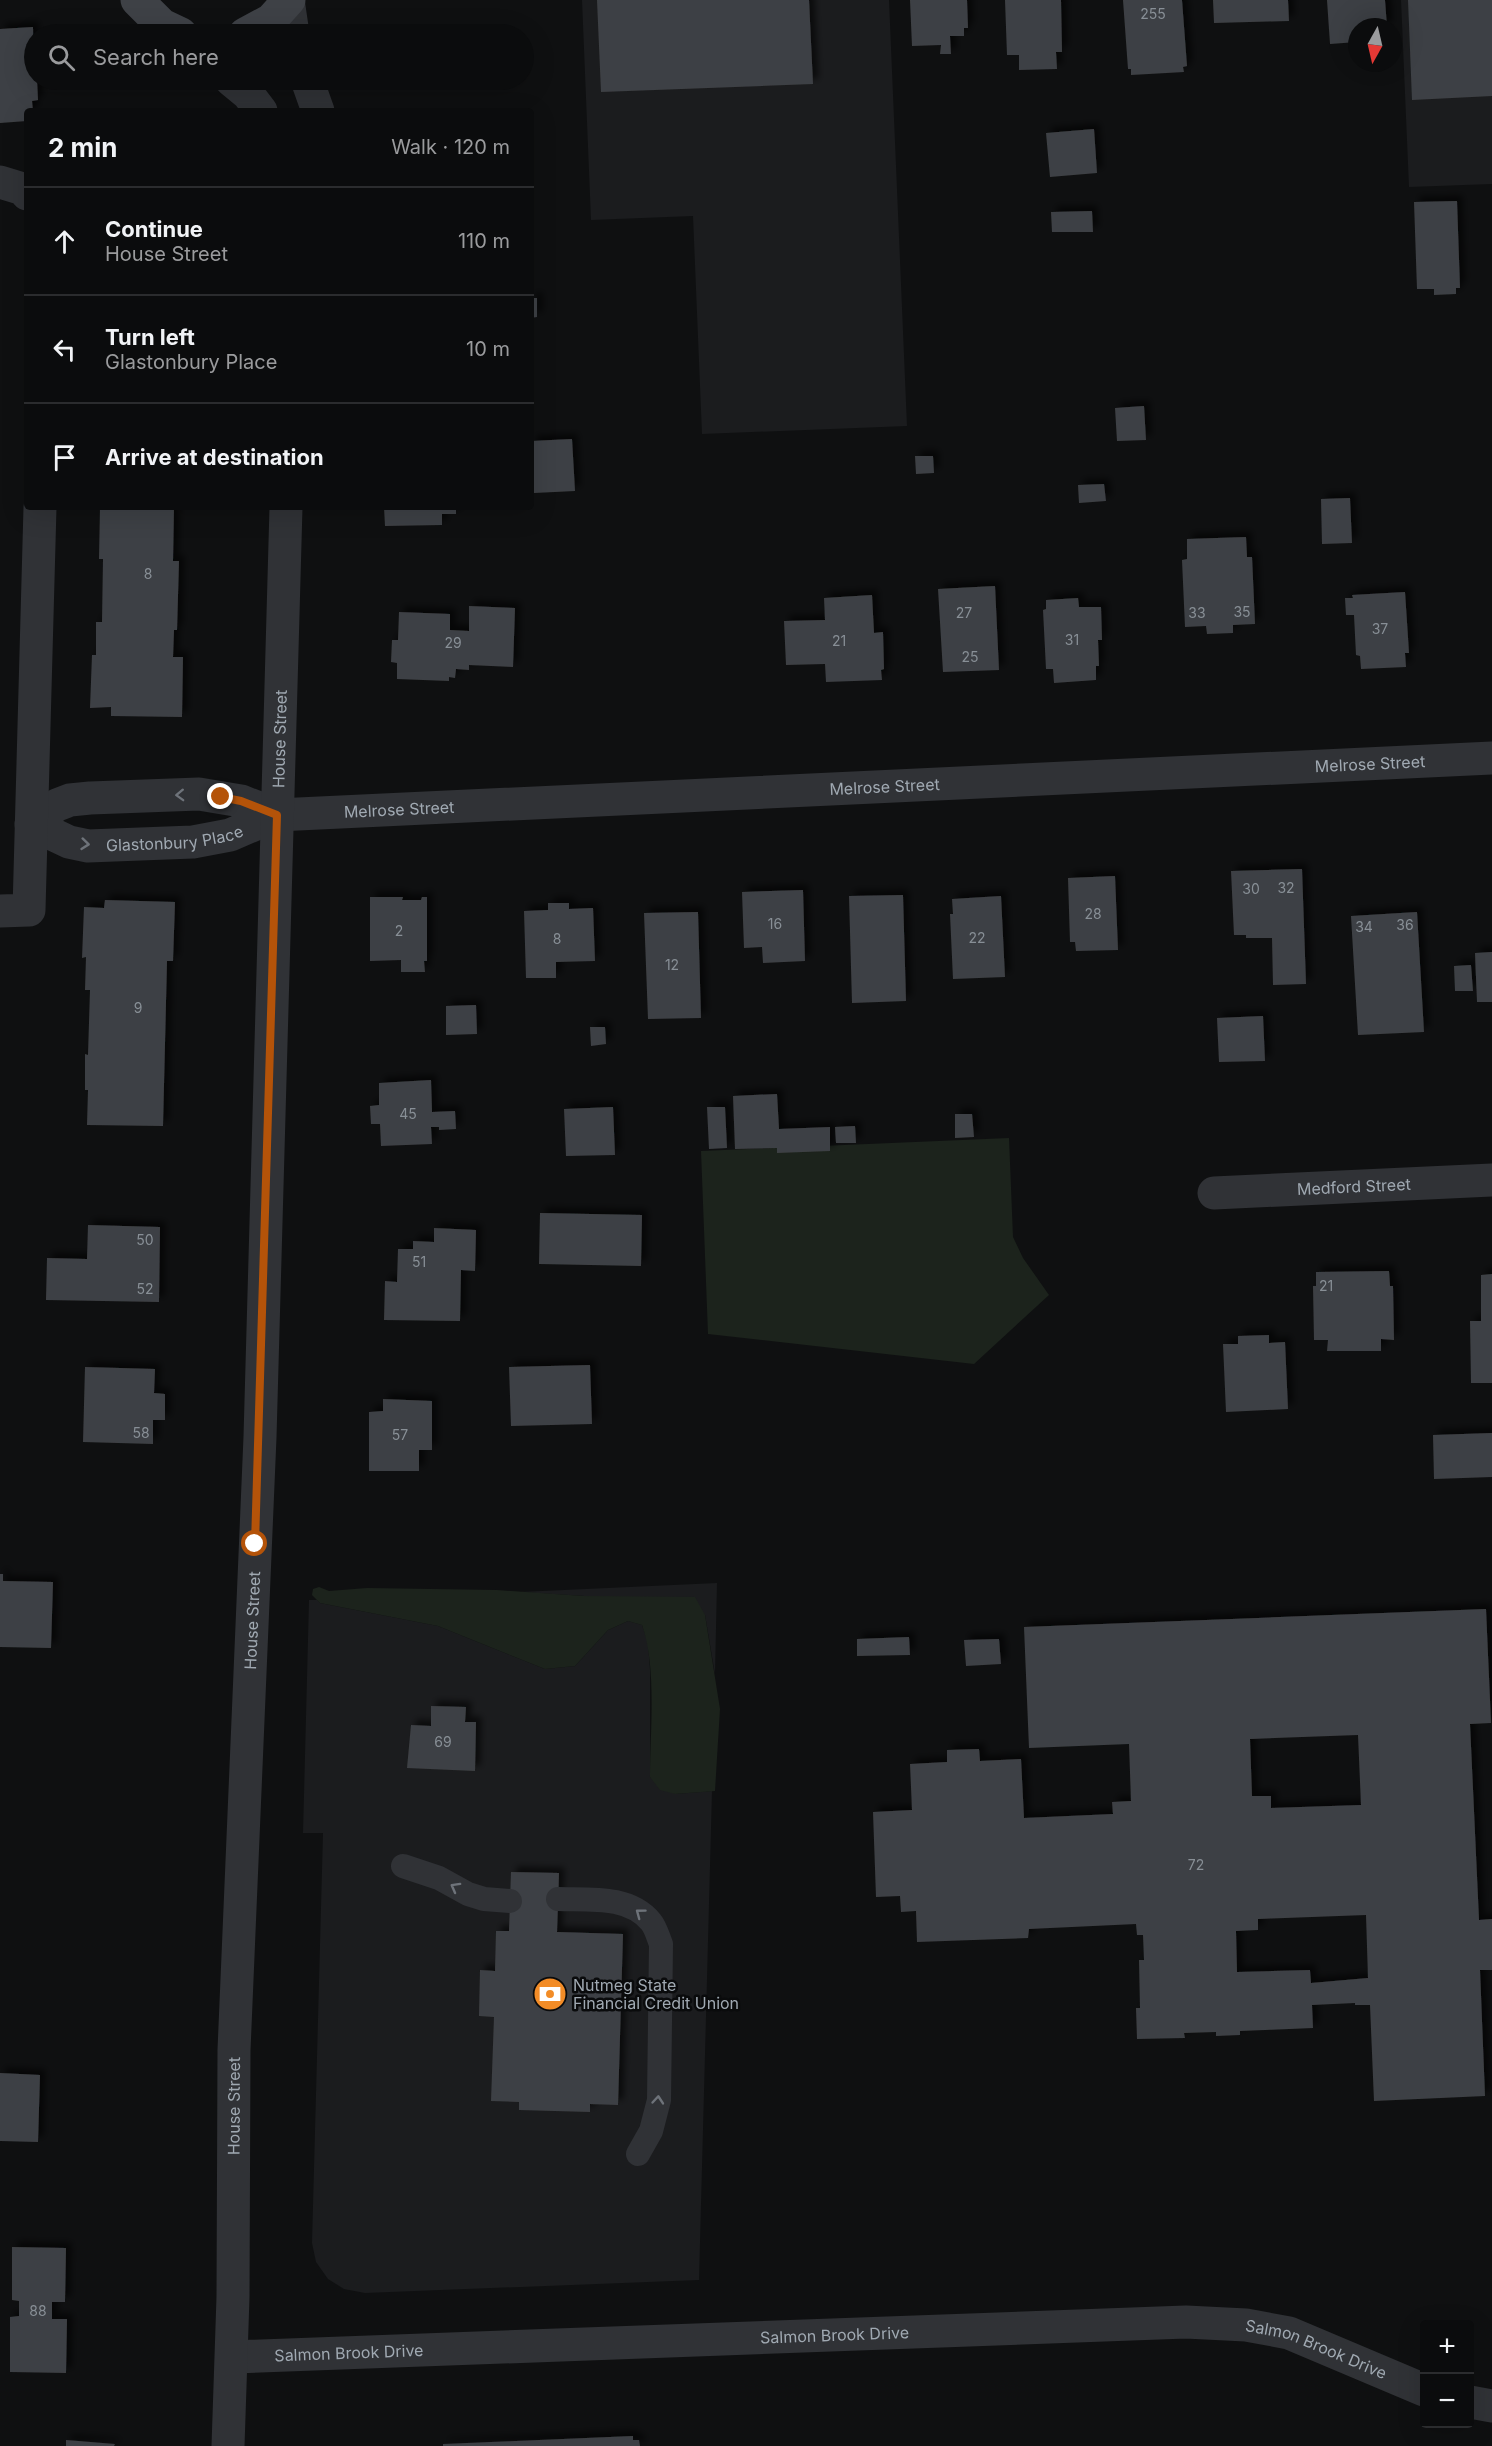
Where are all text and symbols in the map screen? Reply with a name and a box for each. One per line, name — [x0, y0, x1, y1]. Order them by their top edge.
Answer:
house number: 255 — [1140, 5, 1166, 22]
north arrow — [1348, 18, 1402, 72]
search box — [24, 24, 534, 90]
icon: search — [45, 41, 78, 74]
text: Search here — [93, 44, 219, 70]
text: 2 min — [48, 132, 118, 163]
text: Walk · 120 m — [391, 135, 510, 159]
text: Continue — [105, 216, 203, 242]
icon: ahead — [48, 225, 81, 258]
text: 110 m — [458, 229, 510, 253]
text: House Street — [105, 242, 228, 266]
text: Turn left — [105, 324, 195, 350]
icon: left — [48, 333, 81, 366]
text: 10 m — [466, 337, 510, 361]
text: Glastonbury Place — [105, 350, 277, 374]
icon: arrive — [48, 441, 81, 474]
text: Arrive at destination — [105, 444, 324, 470]
house number: 8 — [144, 565, 152, 582]
house number: 35 — [1233, 603, 1251, 620]
house number: 27 — [956, 604, 972, 621]
house number: 33 — [1188, 604, 1206, 621]
house number: 37 — [1372, 620, 1388, 637]
house number: 31 — [1065, 631, 1079, 648]
house number: 21 — [832, 632, 846, 649]
house number: 29 — [444, 634, 462, 651]
house number: 25 — [961, 648, 979, 665]
street label: House Street — [268, 689, 291, 788]
street label: Melrose Street — [1314, 751, 1426, 776]
street label: Melrose Street — [829, 774, 940, 799]
route end — [207, 783, 233, 809]
one-way arrow — [175, 788, 184, 801]
street label: Melrose Street — [343, 797, 455, 822]
street label: Glastonbury Place — [106, 821, 246, 855]
one-way arrow — [81, 837, 90, 850]
house number: 32 — [1277, 879, 1295, 896]
house number: 30 — [1242, 880, 1260, 897]
house number: 28 — [1084, 905, 1102, 922]
house number: 16 — [768, 915, 782, 932]
house number: 36 — [1396, 916, 1414, 933]
house number: 34 — [1355, 918, 1373, 935]
house number: 2 — [395, 922, 403, 939]
house number: 22 — [968, 929, 986, 946]
house number: 8 — [553, 930, 561, 947]
house number: 12 — [665, 956, 679, 973]
house number: 9 — [134, 999, 142, 1016]
house number: 45 — [399, 1105, 417, 1122]
street label: Medford Street — [1297, 1174, 1411, 1199]
house number: 50 — [136, 1231, 154, 1248]
house number: 51 — [412, 1253, 426, 1270]
house number: 21 — [1319, 1277, 1333, 1294]
house number: 52 — [136, 1280, 154, 1297]
house number: 58 — [132, 1424, 150, 1441]
house number: 57 — [392, 1426, 408, 1443]
route start — [241, 1530, 267, 1556]
street label: House Street — [240, 1571, 264, 1670]
house number: 69 — [434, 1733, 452, 1750]
house number: 72 — [1188, 1856, 1204, 1873]
one-way arrow — [451, 1883, 462, 1895]
one-way arrow — [636, 1909, 647, 1920]
place label: Nutmeg State Financial Credit Union — [573, 1975, 739, 2013]
bank icon: Nutmeg State Financial Credit Union — [532, 1976, 568, 2012]
street label: House Street — [224, 2057, 244, 2155]
one-way arrow — [651, 2096, 664, 2105]
house number: 88 — [29, 2302, 47, 2319]
street label: Salmon Brook Drive — [1244, 2315, 1390, 2383]
map controls — [1420, 2320, 1474, 2428]
button: + — [1420, 2320, 1474, 2374]
street label: Salmon Brook Drive — [760, 2322, 909, 2348]
street label: Salmon Brook Drive — [274, 2340, 424, 2365]
button: − — [1420, 2374, 1474, 2428]

